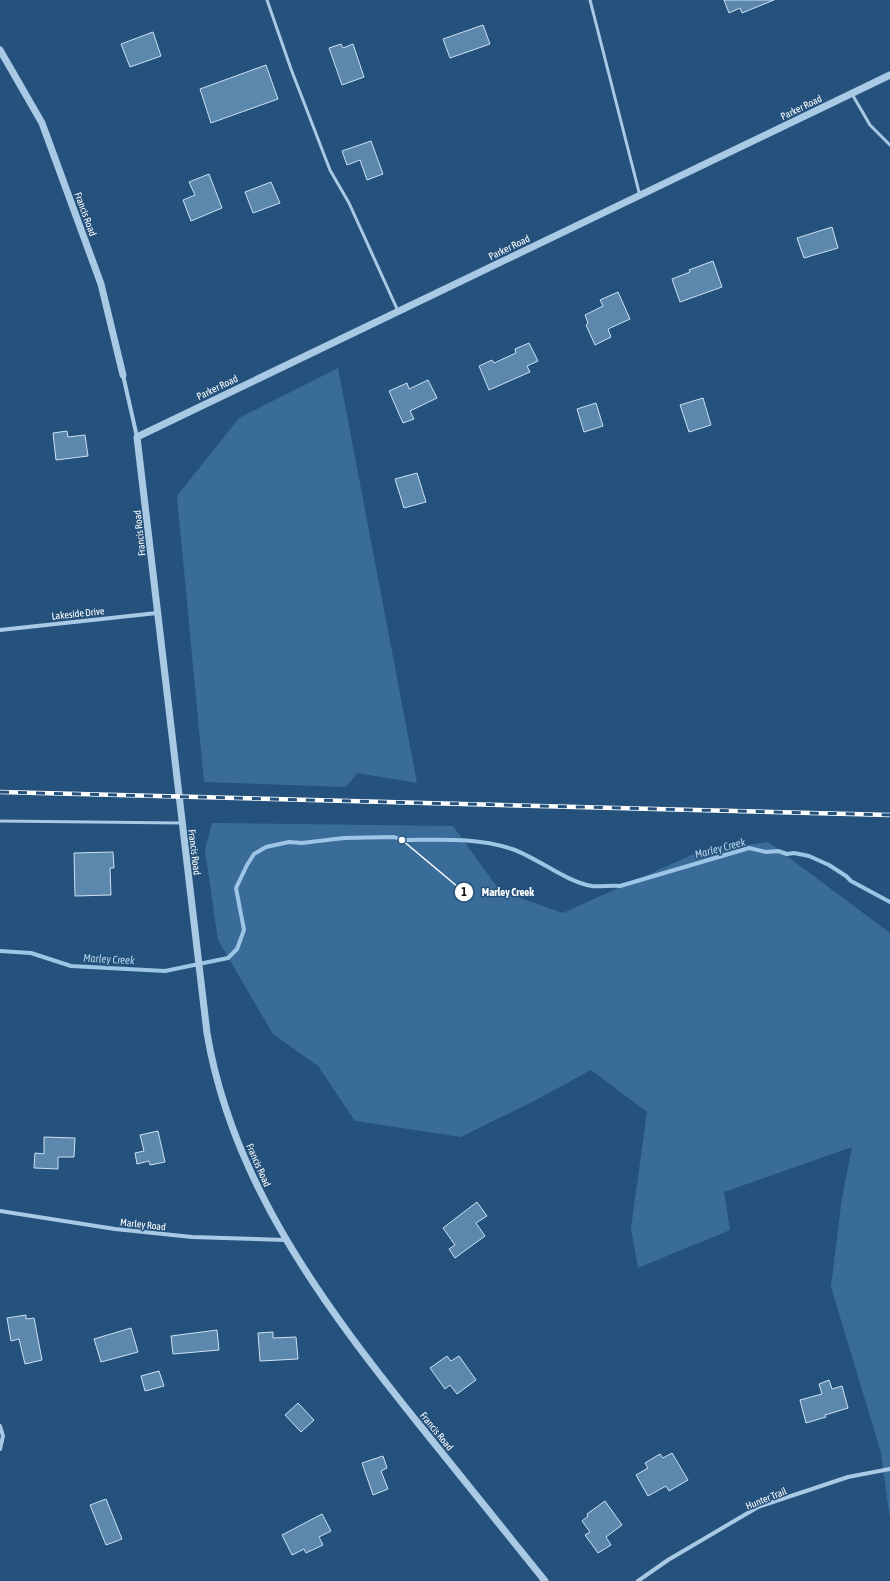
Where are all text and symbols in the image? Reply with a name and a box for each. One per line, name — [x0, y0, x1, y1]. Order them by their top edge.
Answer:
street label: Parker Road — [779, 93, 824, 122]
street label: Francis Road — [72, 191, 99, 238]
street label: Parker Road — [487, 233, 532, 262]
street label: Parker Road — [195, 373, 240, 402]
street label: Francis Road — [132, 509, 147, 556]
street label: Lakeside Drive — [51, 605, 106, 622]
street label: Francis Road — [186, 829, 203, 876]
water label: Marley Creek — [693, 835, 747, 861]
callout: Marley Creek — [454, 880, 542, 903]
text: 1 — [461, 885, 467, 899]
text: Marley Creek — [482, 886, 534, 898]
water label: Marley Creek — [83, 952, 135, 966]
street label: Francis Road — [244, 1142, 273, 1189]
street label: Marley Road — [120, 1217, 167, 1232]
street label: Francis Road — [418, 1410, 456, 1453]
street label: Hunter Trail — [744, 1485, 789, 1512]

